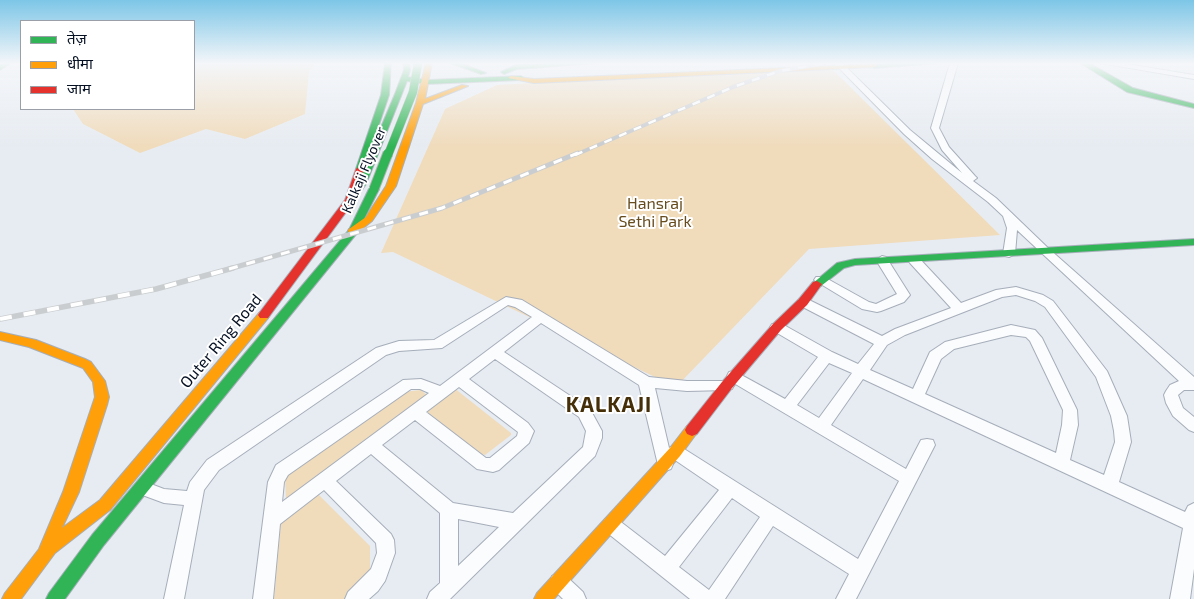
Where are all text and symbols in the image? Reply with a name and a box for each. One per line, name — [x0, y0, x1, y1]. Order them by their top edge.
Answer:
legend — [20, 20, 195, 110]
text: तेज़ — [67, 29, 87, 47]
text: धीमा — [67, 54, 93, 72]
text: जाम — [67, 79, 91, 97]
street label: Kalkaji Flyover — [338, 124, 390, 216]
park label: Hansraj Sethi Park — [618, 194, 692, 232]
street label: Outer Ring Road — [176, 290, 266, 392]
district label: KALKAJI — [565, 392, 653, 418]

